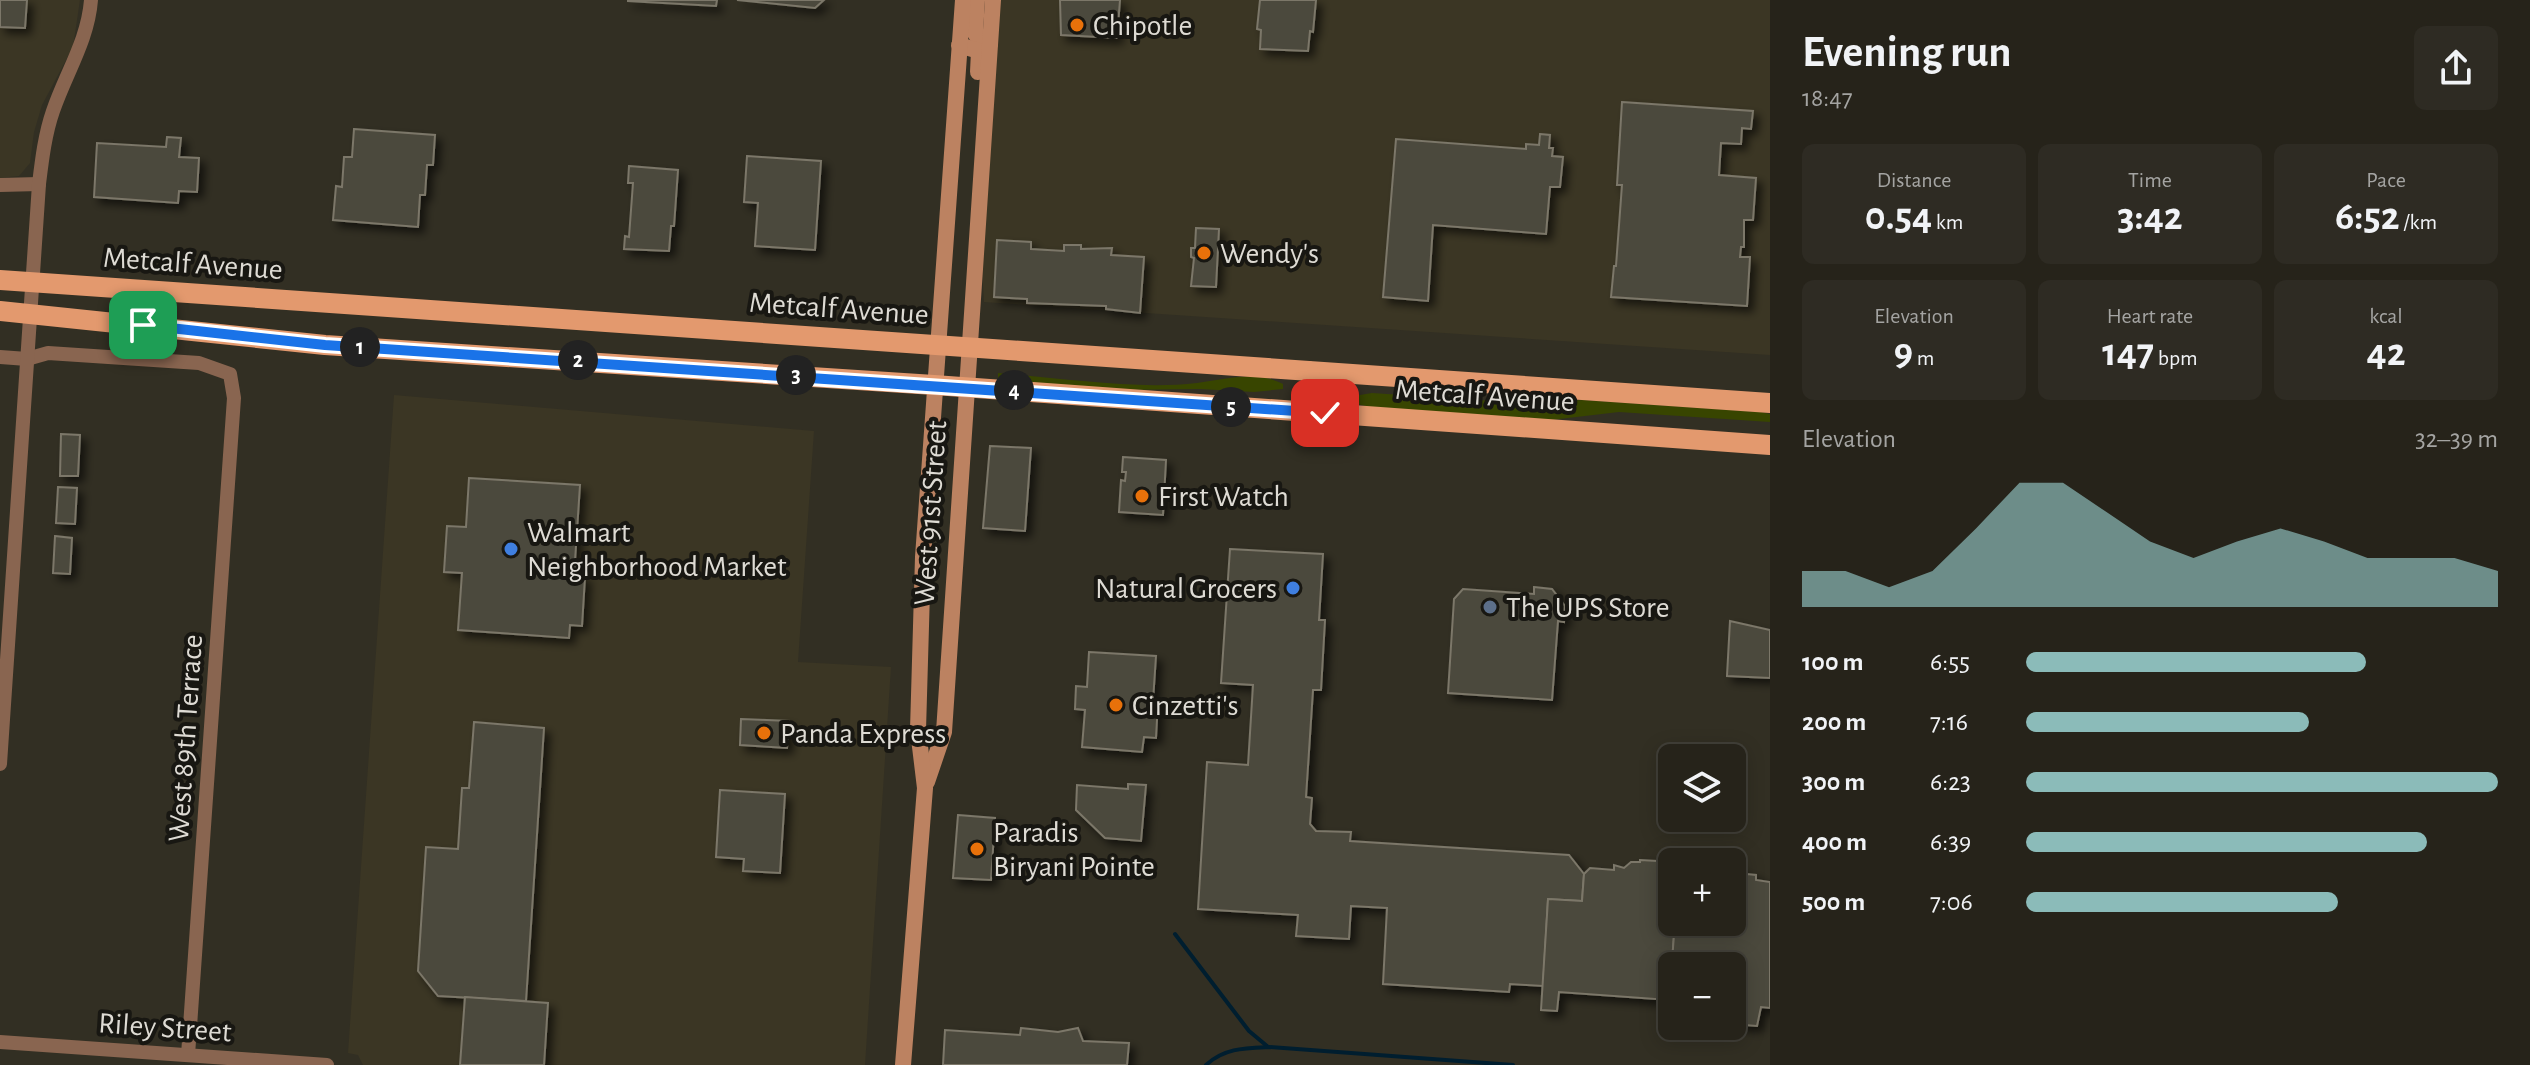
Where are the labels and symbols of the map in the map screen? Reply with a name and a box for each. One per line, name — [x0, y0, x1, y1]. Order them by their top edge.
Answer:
place label: Chipotle — [1093, 11, 1192, 41]
marker: Chipotle — [1068, 16, 1086, 34]
place label: Wendy's — [1220, 239, 1319, 269]
street label: Metcalf Avenue — [102, 243, 284, 285]
marker: Wendy's — [1195, 244, 1213, 262]
street label: Metcalf Avenue — [748, 288, 930, 330]
pin — [109, 291, 177, 359]
pin: 1 — [340, 327, 380, 367]
pin: 2 — [558, 340, 598, 380]
pin: 3 — [776, 355, 816, 395]
pin: 4 — [994, 370, 1034, 410]
street label: Metcalf Avenue — [1394, 375, 1576, 417]
pin — [1291, 379, 1359, 447]
pin: 5 — [1211, 387, 1251, 427]
street label: West 91st Street — [910, 419, 952, 607]
place label: First Watch — [1158, 482, 1289, 512]
marker: First Watch — [1133, 487, 1151, 505]
place label: Walmart Neighborhood Market — [527, 518, 787, 582]
marker: Walmart Neighborhood Market — [502, 540, 520, 558]
place label: Natural Grocers — [1095, 574, 1277, 604]
marker: Natural Grocers — [1284, 579, 1302, 597]
place label: The UPS Store — [1506, 593, 1670, 623]
marker: The UPS Store — [1481, 598, 1499, 616]
street label: West 89th Terrace — [164, 633, 208, 843]
place label: Cinzetti's — [1132, 691, 1239, 721]
marker: Cinzetti's — [1107, 696, 1125, 714]
place label: Panda Express — [780, 719, 946, 749]
marker: Panda Express — [755, 724, 773, 742]
place label: Paradis Biryani Pointe — [993, 818, 1155, 882]
marker: Paradis Biryani Pointe — [968, 840, 986, 858]
street label: Riley Street — [97, 1008, 233, 1048]

